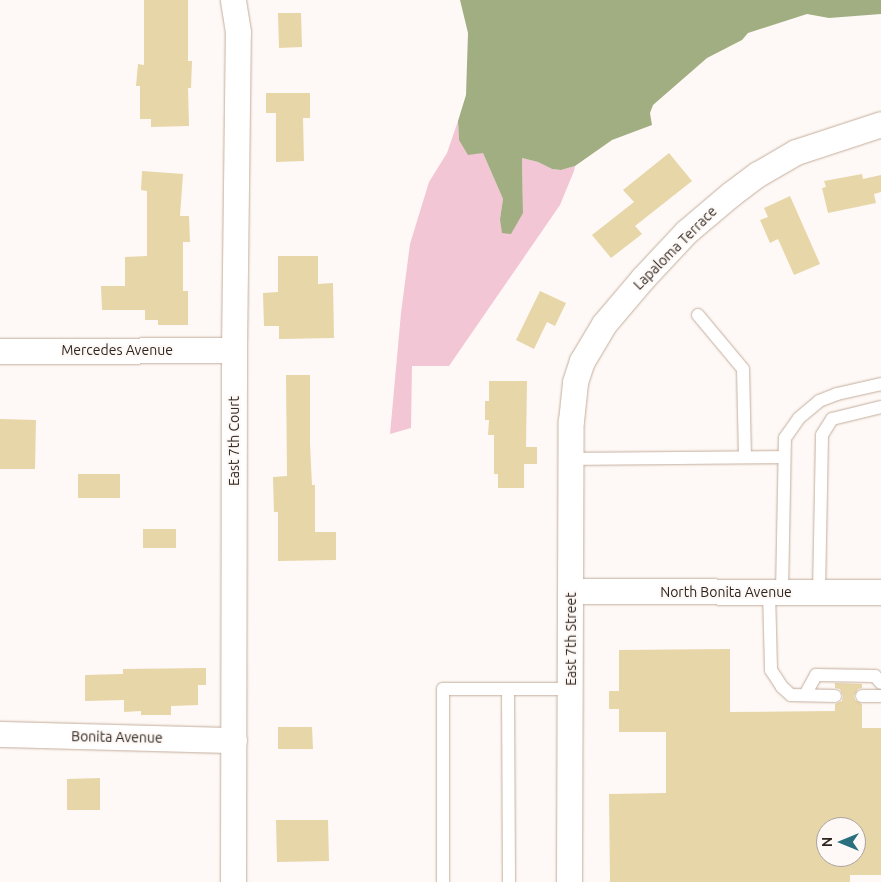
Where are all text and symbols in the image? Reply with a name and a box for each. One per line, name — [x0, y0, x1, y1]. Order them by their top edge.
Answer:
street label: Lapaloma Terrace — [630, 203, 720, 293]
street label: Mercedes Avenue — [61, 342, 173, 358]
street label: East 7th Court — [226, 396, 242, 486]
street label: North Bonita Avenue — [660, 584, 792, 600]
street label: East 7th Street — [563, 592, 579, 686]
street label: Bonita Avenue — [71, 728, 163, 746]
north arrow — [816, 817, 866, 867]
text: N — [819, 837, 835, 847]

